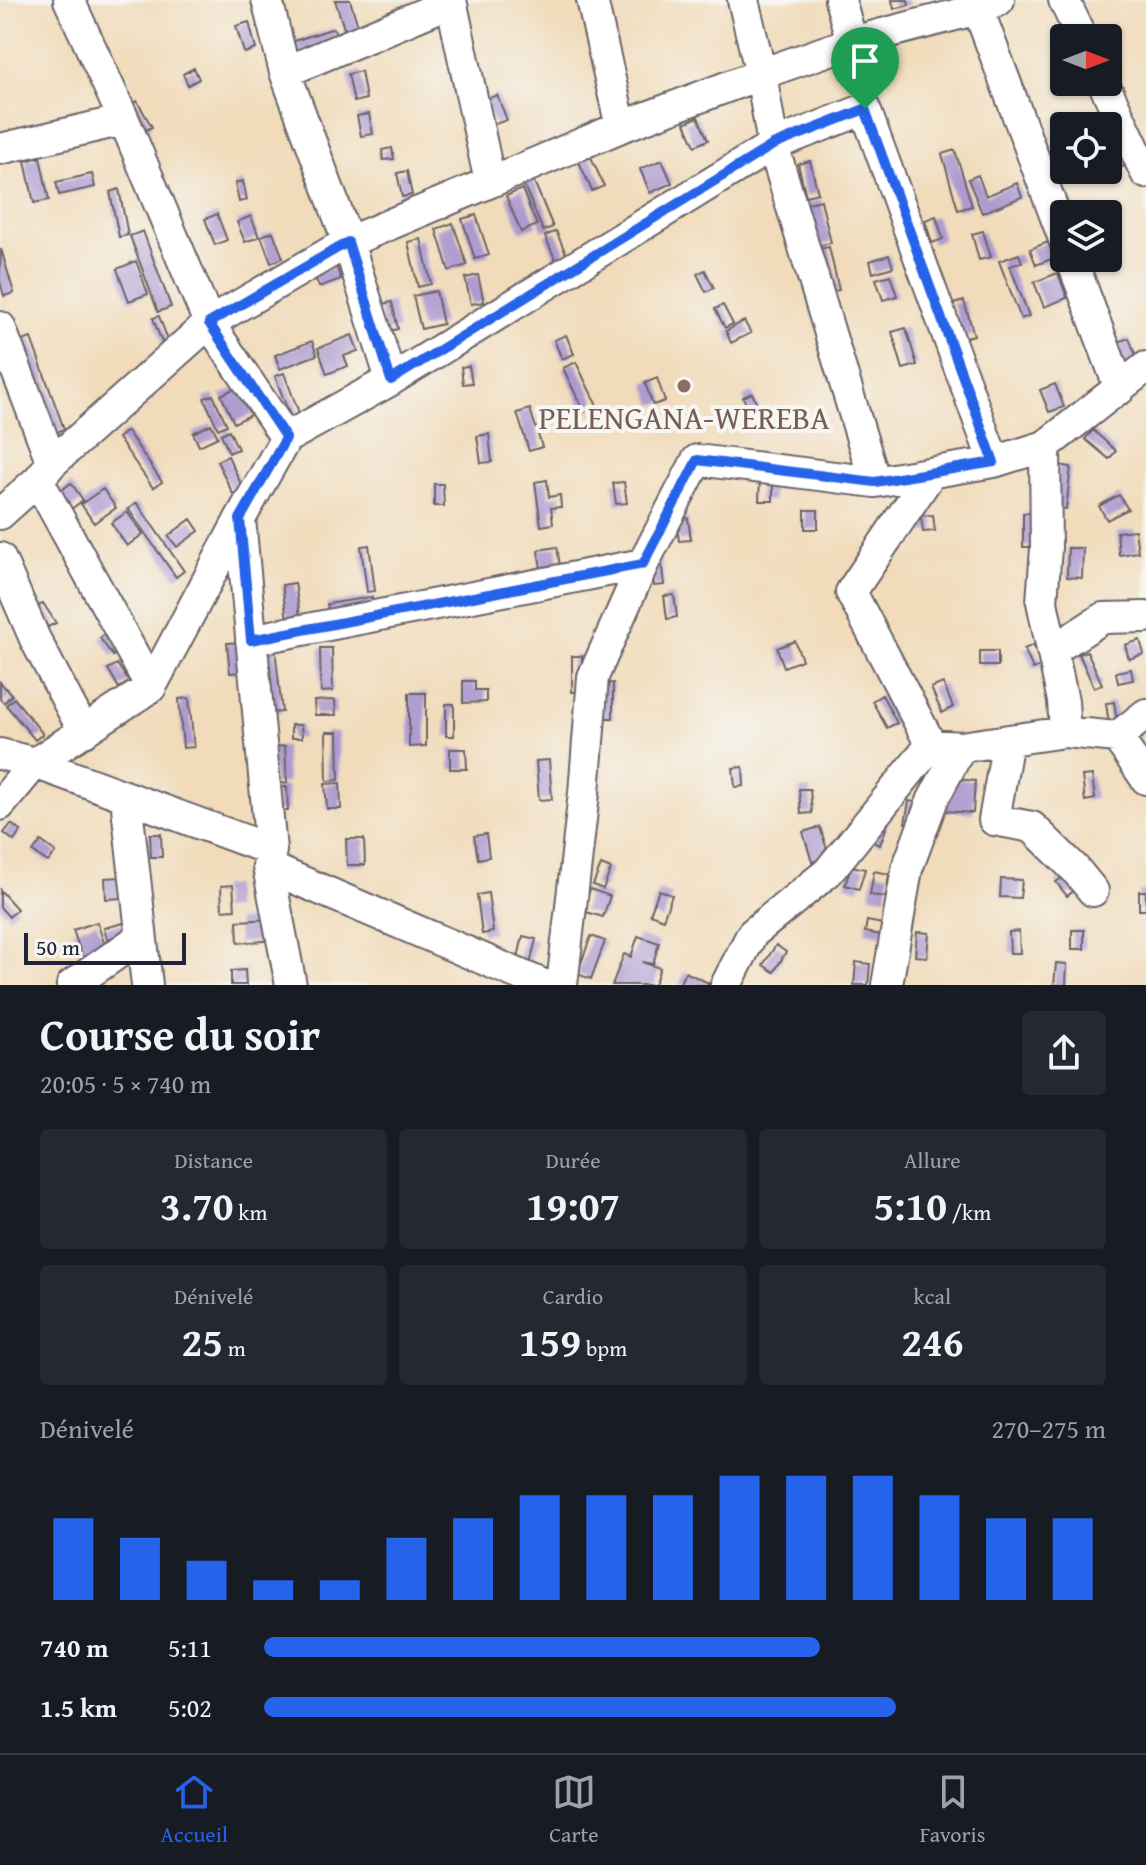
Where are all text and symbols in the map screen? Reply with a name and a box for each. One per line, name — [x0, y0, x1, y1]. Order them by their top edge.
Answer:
north arrow — [1050, 24, 1122, 96]
map controls — [1050, 24, 1122, 272]
pin — [831, 27, 899, 109]
icon: arrive — [843, 39, 887, 83]
button: locate — [1050, 112, 1122, 184]
button: layers — [1050, 200, 1122, 272]
marker: PELENGANA-WEREBA — [675, 377, 693, 395]
place label: PELENGANA-WEREBA — [538, 394, 830, 441]
scale bar — [24, 929, 186, 965]
text: 50 m — [36, 931, 80, 963]
text: Course du soir — [40, 1002, 320, 1066]
button: share — [1022, 1011, 1106, 1095]
text: 20:05 · 5 × 740 m — [40, 1064, 211, 1103]
text: Distance — [174, 1144, 253, 1176]
text: Durée — [546, 1144, 600, 1176]
text: Allure — [904, 1144, 961, 1176]
text: 3.70 — [160, 1176, 233, 1235]
text: 19:07 — [526, 1176, 620, 1235]
text: 5:10 — [873, 1176, 947, 1235]
text: km — [233, 1196, 267, 1228]
text: /km — [947, 1196, 991, 1228]
text: Dénivelé — [174, 1280, 253, 1312]
text: Cardio — [543, 1280, 603, 1312]
text: kcal — [914, 1280, 951, 1312]
text: 25 — [182, 1312, 223, 1371]
text: 159 — [519, 1312, 581, 1371]
text: 246 — [901, 1312, 963, 1371]
text: m — [223, 1332, 246, 1364]
text: bpm — [581, 1332, 627, 1364]
text: Dénivelé — [40, 1409, 134, 1448]
text: 270–275 m — [992, 1409, 1106, 1448]
text: 740 m — [40, 1628, 108, 1667]
text: 5:11 — [168, 1628, 212, 1667]
text: 1.5 km — [40, 1688, 117, 1727]
text: 5:02 — [168, 1688, 212, 1727]
tab: Accueil — [161, 1770, 228, 1850]
tab: Carte — [549, 1770, 599, 1850]
tab: Favoris — [920, 1770, 985, 1850]

